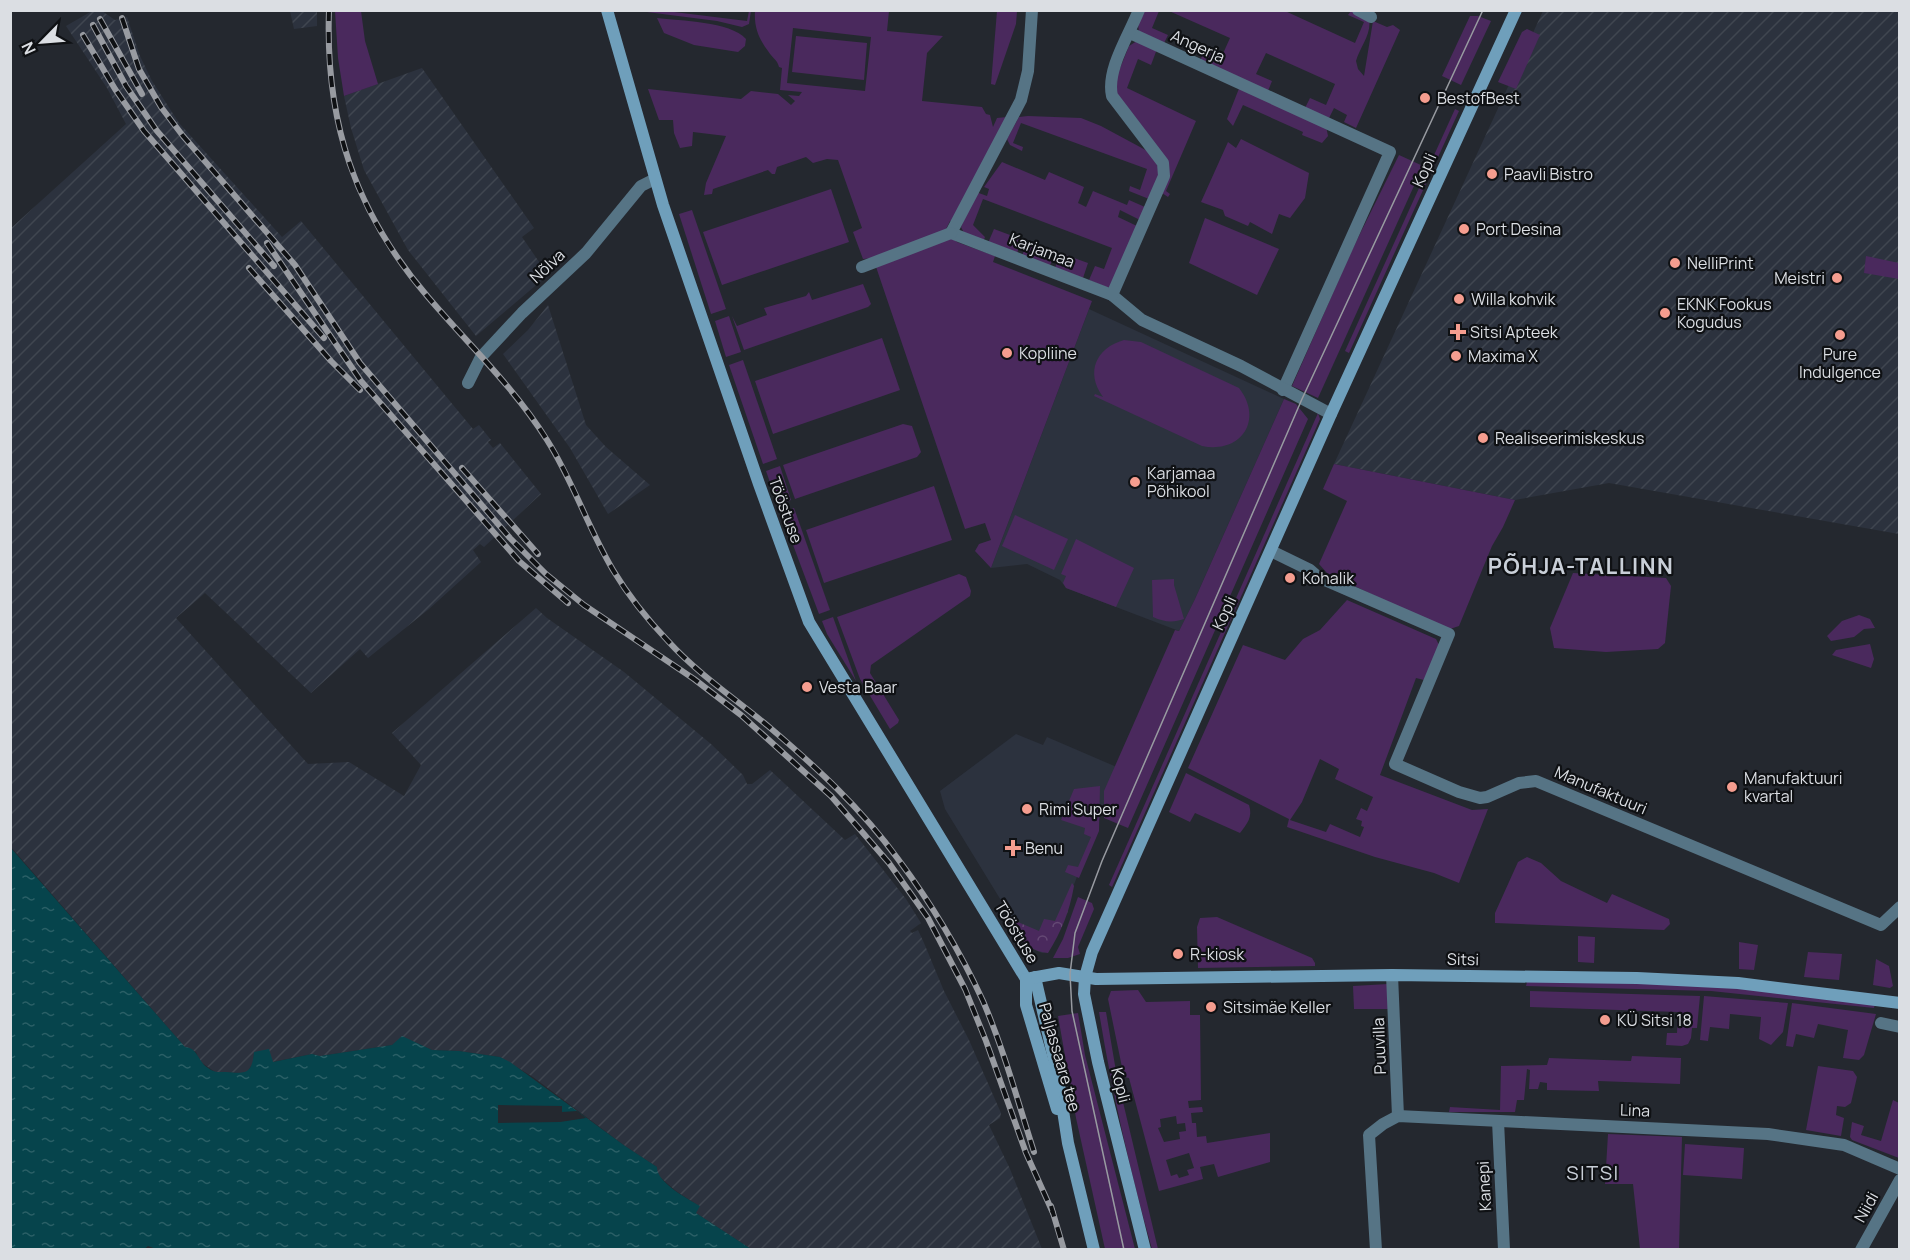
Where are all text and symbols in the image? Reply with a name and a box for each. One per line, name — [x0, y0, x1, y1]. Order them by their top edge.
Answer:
north arrow — [12, 12, 72, 72]
street label: Angerja — [1167, 24, 1229, 68]
text: N — [16, 38, 41, 58]
place label: BestofBest — [1437, 87, 1520, 109]
marker: BestofBest — [1418, 91, 1432, 105]
street label: Kopli — [1407, 149, 1441, 191]
place label: Paavli Bistro — [1504, 163, 1593, 185]
marker: Paavli Bistro — [1485, 167, 1499, 181]
place label: Port Desina — [1476, 218, 1561, 240]
marker: Port Desina — [1457, 222, 1471, 236]
street label: Karjamaa — [1006, 227, 1078, 273]
street label: Nõlva — [525, 244, 569, 288]
place label: NelliPrint — [1687, 252, 1754, 274]
marker: NelliPrint — [1668, 256, 1682, 270]
place label: Meistri — [1774, 267, 1825, 289]
marker: Meistri — [1830, 271, 1844, 285]
place label: Willa kohvik — [1471, 288, 1557, 310]
marker: Willa kohvik — [1452, 292, 1466, 306]
place label: EKNK Fookus Kogudus — [1677, 293, 1772, 333]
marker: EKNK Fookus Kogudus — [1658, 306, 1672, 320]
place label: Sitsi Apteek — [1470, 321, 1559, 343]
marker: Sitsi Apteek — [1451, 325, 1465, 339]
marker: Pure Indulgence — [1833, 328, 1847, 342]
place label: Kopliine — [1019, 342, 1077, 364]
place label: Pure Indulgence — [1799, 343, 1881, 383]
place label: Maxima X — [1468, 345, 1538, 367]
marker: Kopliine — [1000, 346, 1014, 360]
marker: Maxima X — [1449, 349, 1463, 363]
place label: Realiseerimiskeskus — [1495, 427, 1644, 449]
marker: Realiseerimiskeskus — [1476, 431, 1490, 445]
place label: Karjamaa Põhikool — [1147, 462, 1215, 502]
street label: Tööstuse — [764, 474, 808, 546]
marker: Karjamaa Põhikool — [1128, 475, 1142, 489]
district label: PÕHJA-TALLINN — [1488, 551, 1674, 581]
place label: Kohalik — [1302, 567, 1355, 589]
marker: Kohalik — [1283, 571, 1297, 585]
street label: Kopli — [1207, 592, 1241, 634]
place label: Vesta Baar — [819, 676, 898, 698]
marker: Vesta Baar — [800, 680, 814, 694]
street label: Manufaktuuri — [1551, 761, 1651, 819]
place label: Manufaktuuri kvartal — [1744, 767, 1843, 807]
marker: Manufaktuuri kvartal — [1725, 780, 1739, 794]
place label: Rimi Super — [1039, 798, 1118, 820]
marker: Rimi Super — [1020, 802, 1034, 816]
place label: Benu — [1025, 837, 1063, 859]
marker: Benu — [1006, 841, 1020, 855]
street label: Tööstuse — [990, 897, 1044, 967]
place label: R-kiosk — [1190, 943, 1245, 965]
marker: R-kiosk — [1171, 947, 1185, 961]
street label: Sitsi — [1447, 948, 1479, 970]
place label: Sitsimäe Keller — [1223, 996, 1331, 1018]
street label: Paljassaare tee — [1034, 1000, 1086, 1114]
marker: Sitsimäe Keller — [1204, 1000, 1218, 1014]
place label: KÜ Sitsi 18 — [1617, 1009, 1692, 1031]
marker: KÜ Sitsi 18 — [1598, 1013, 1612, 1027]
street label: Puuvilla — [1367, 1017, 1391, 1075]
street label: Kopli — [1106, 1065, 1136, 1105]
street label: Lina — [1619, 1098, 1651, 1122]
district label: SITSI — [1566, 1159, 1620, 1186]
street label: Kanepi — [1472, 1160, 1496, 1212]
street label: Niidi — [1849, 1188, 1883, 1226]

